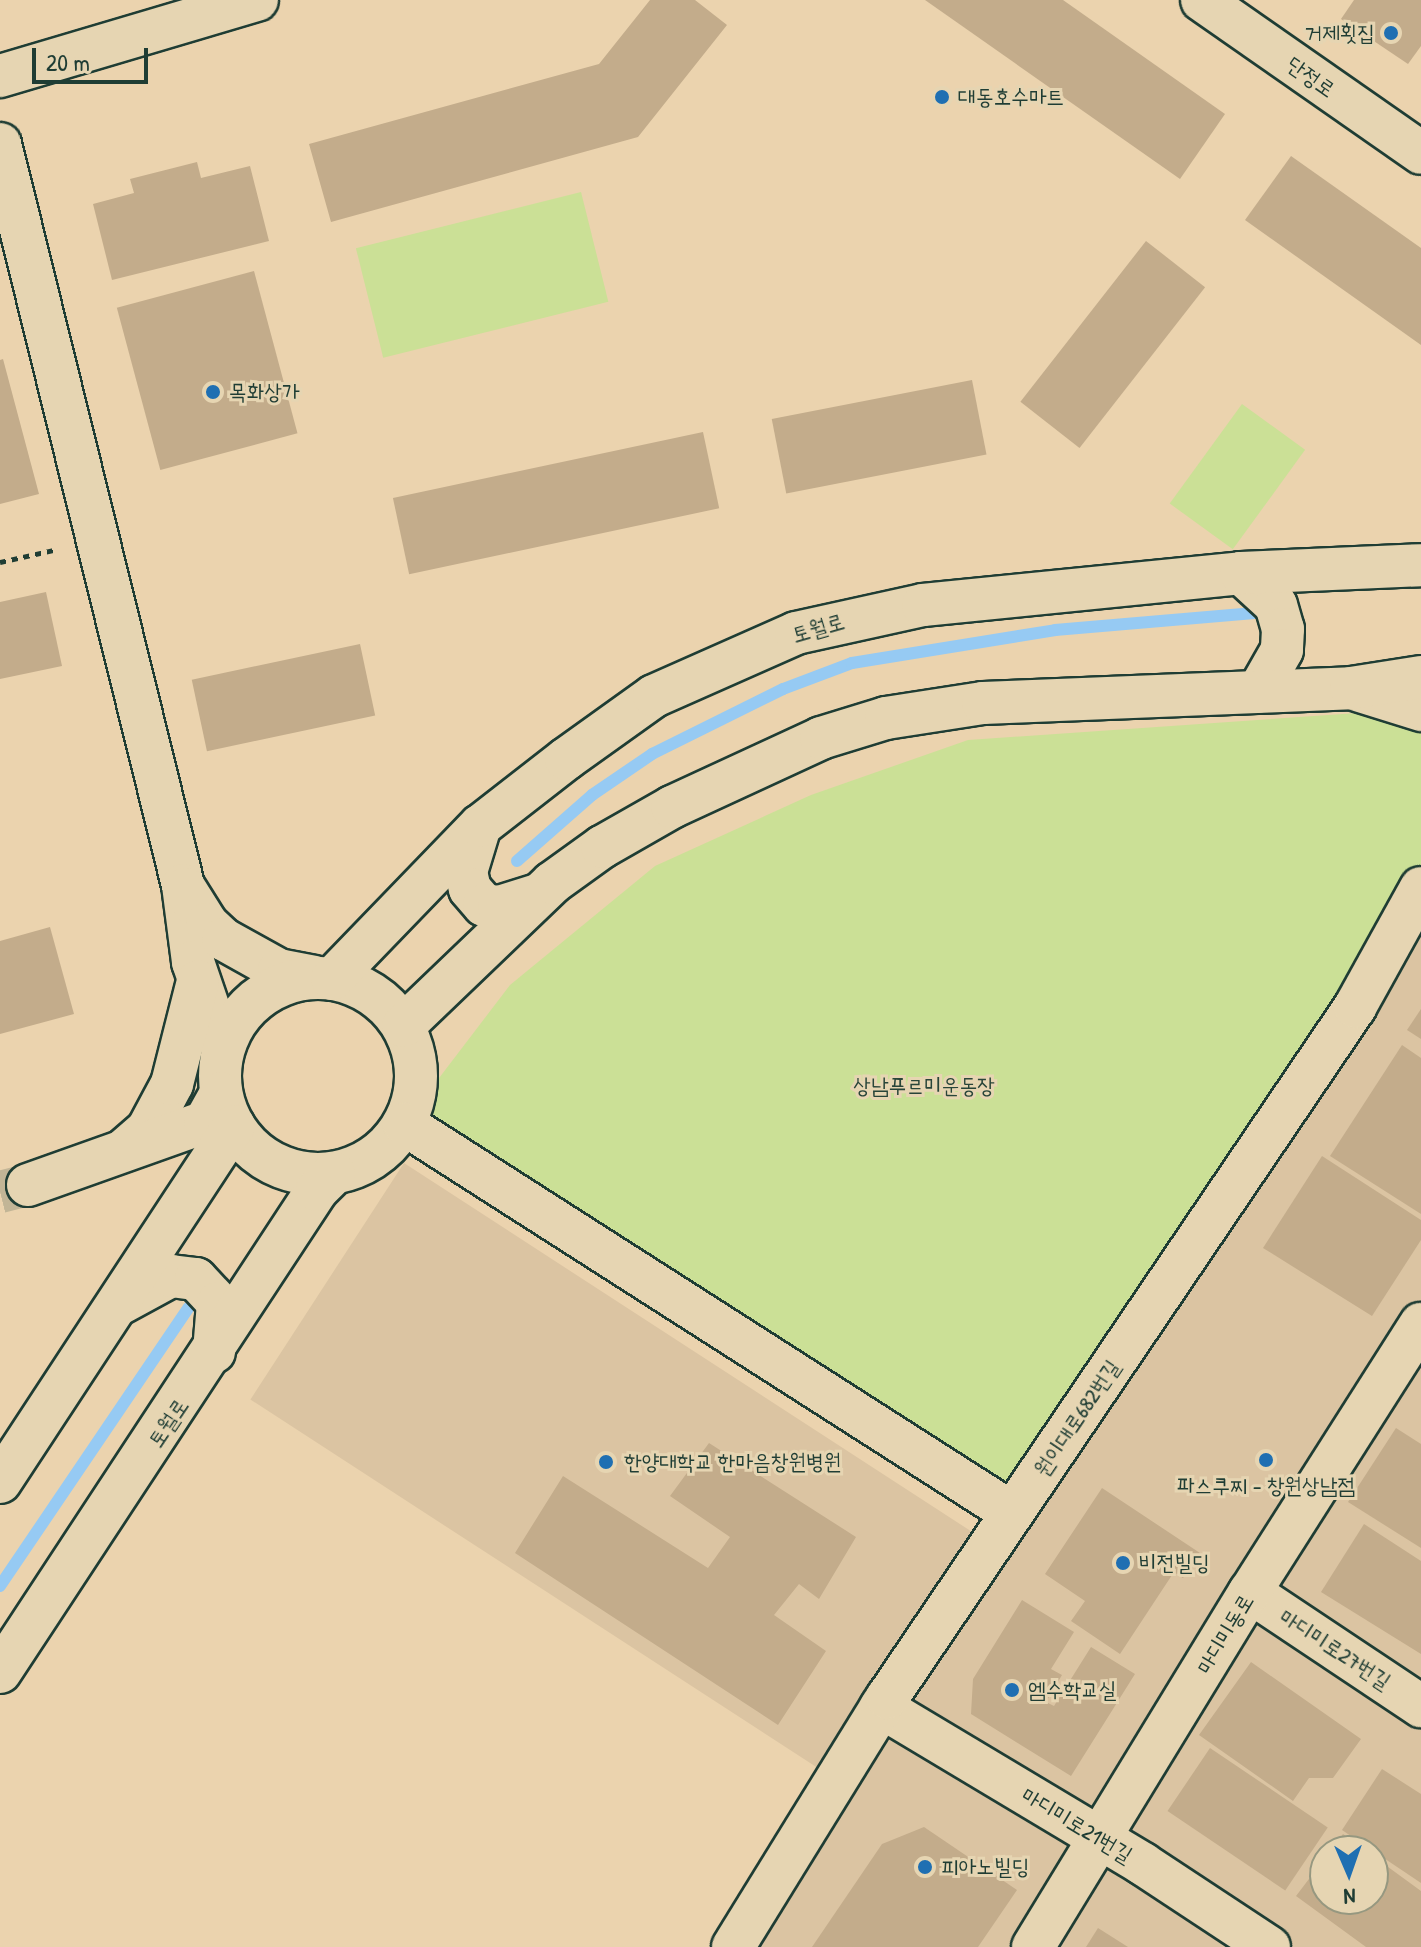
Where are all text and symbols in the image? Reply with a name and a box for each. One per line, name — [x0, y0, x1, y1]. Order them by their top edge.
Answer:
place label: 거제횟집 — [1304, 20, 1375, 46]
marker: 거제횟집 — [1382, 24, 1400, 42]
scale bar — [36, 32, 152, 82]
text: 20 m — [46, 46, 90, 78]
street label: 단정로 — [1282, 51, 1340, 103]
place label: 대동호수마트 — [958, 84, 1064, 110]
marker: 대동호수마트 — [933, 88, 951, 106]
place label: 목화상가 — [229, 379, 300, 405]
marker: 목화상가 — [204, 383, 222, 401]
street label: 토월로 — [789, 608, 847, 648]
park label: 상남푸르미운동장 — [853, 1073, 995, 1099]
street label: 원이대로682번길 — [1028, 1355, 1126, 1481]
street label: 토월로 — [142, 1394, 194, 1452]
place label: 한양대학교 한마음창원병원 — [624, 1449, 841, 1475]
marker: 한양대학교 한마음창원병원 — [595, 1451, 617, 1473]
marker: 파스쿠찌 - 창원상남점 — [1257, 1451, 1275, 1469]
place label: 파스쿠찌 - 창원상남점 — [1177, 1473, 1355, 1499]
place label: 비전빌딩 — [1139, 1550, 1210, 1576]
marker: 비전빌딩 — [1114, 1554, 1132, 1572]
street label: 마디미동로 — [1191, 1589, 1259, 1679]
street label: 마디미로27번길 — [1274, 1603, 1396, 1695]
place label: 엠수학교실 — [1028, 1677, 1117, 1703]
marker: 엠수학교실 — [1003, 1681, 1021, 1699]
street label: 마디미로21번길 — [1017, 1782, 1137, 1868]
north arrow — [1309, 1835, 1389, 1915]
place label: 피아노빌딩 — [941, 1854, 1030, 1880]
marker: 피아노빌딩 — [916, 1858, 934, 1876]
text: N — [1343, 1882, 1356, 1912]

